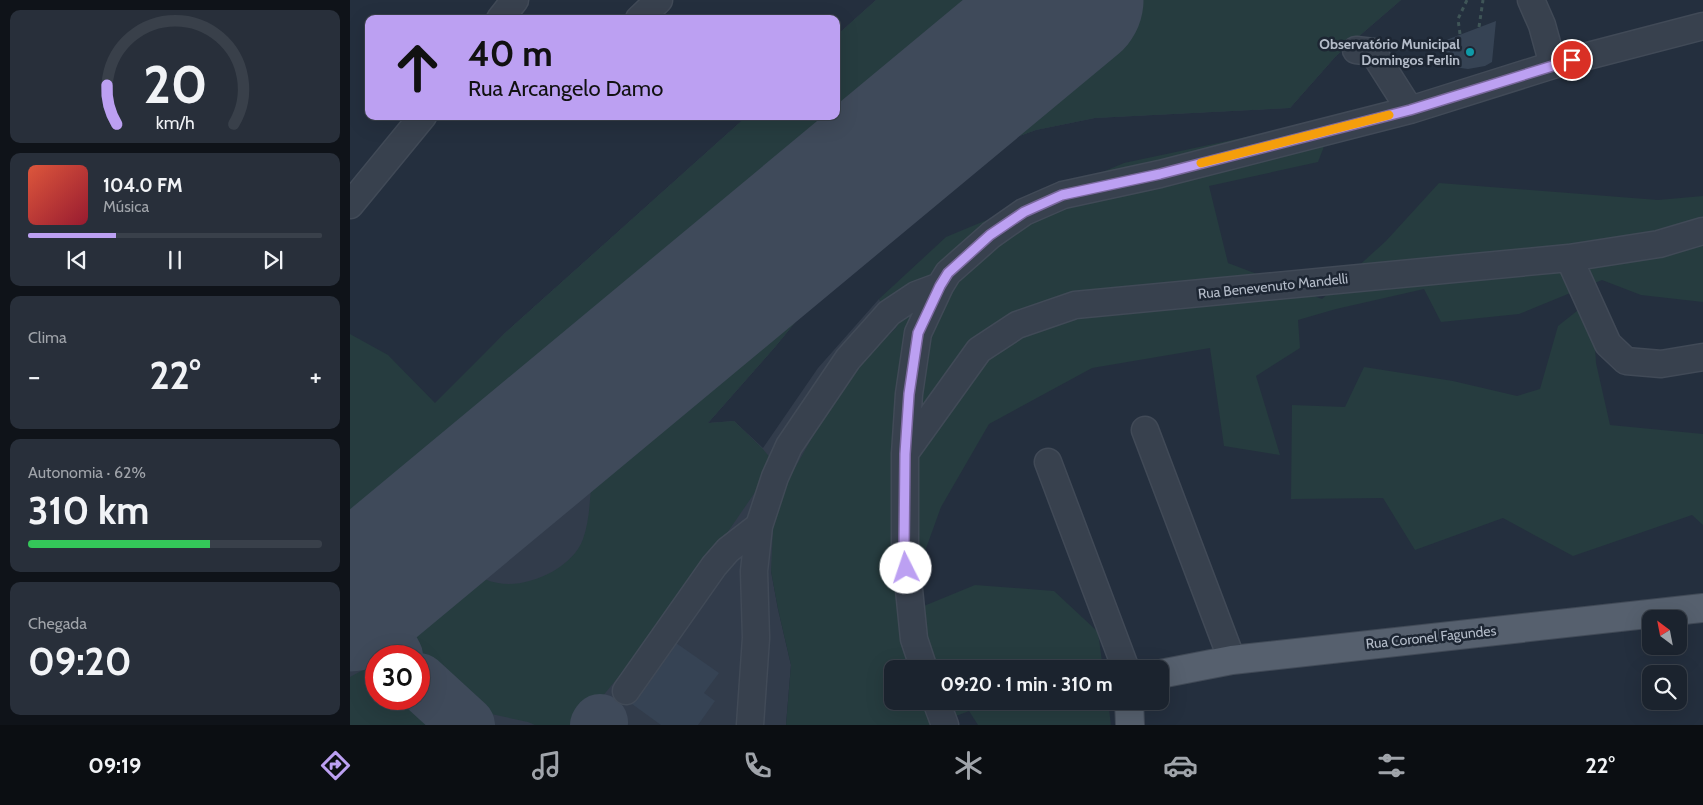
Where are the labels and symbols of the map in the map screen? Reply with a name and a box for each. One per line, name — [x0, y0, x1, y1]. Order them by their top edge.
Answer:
place label: Observatório Municipal Domingos Ferlin — [1319, 35, 1460, 69]
pin — [1551, 39, 1593, 81]
marker: Observatório Municipal Domingos Ferlin — [1464, 46, 1476, 58]
street label: Rua Benevenuto Mandelli — [1197, 269, 1349, 303]
position arrow — [879, 541, 931, 593]
north arrow — [1642, 610, 1688, 655]
street label: Rua Coronel Fagundes — [1365, 621, 1497, 653]
speed limit sign: 30 — [365, 645, 430, 710]

